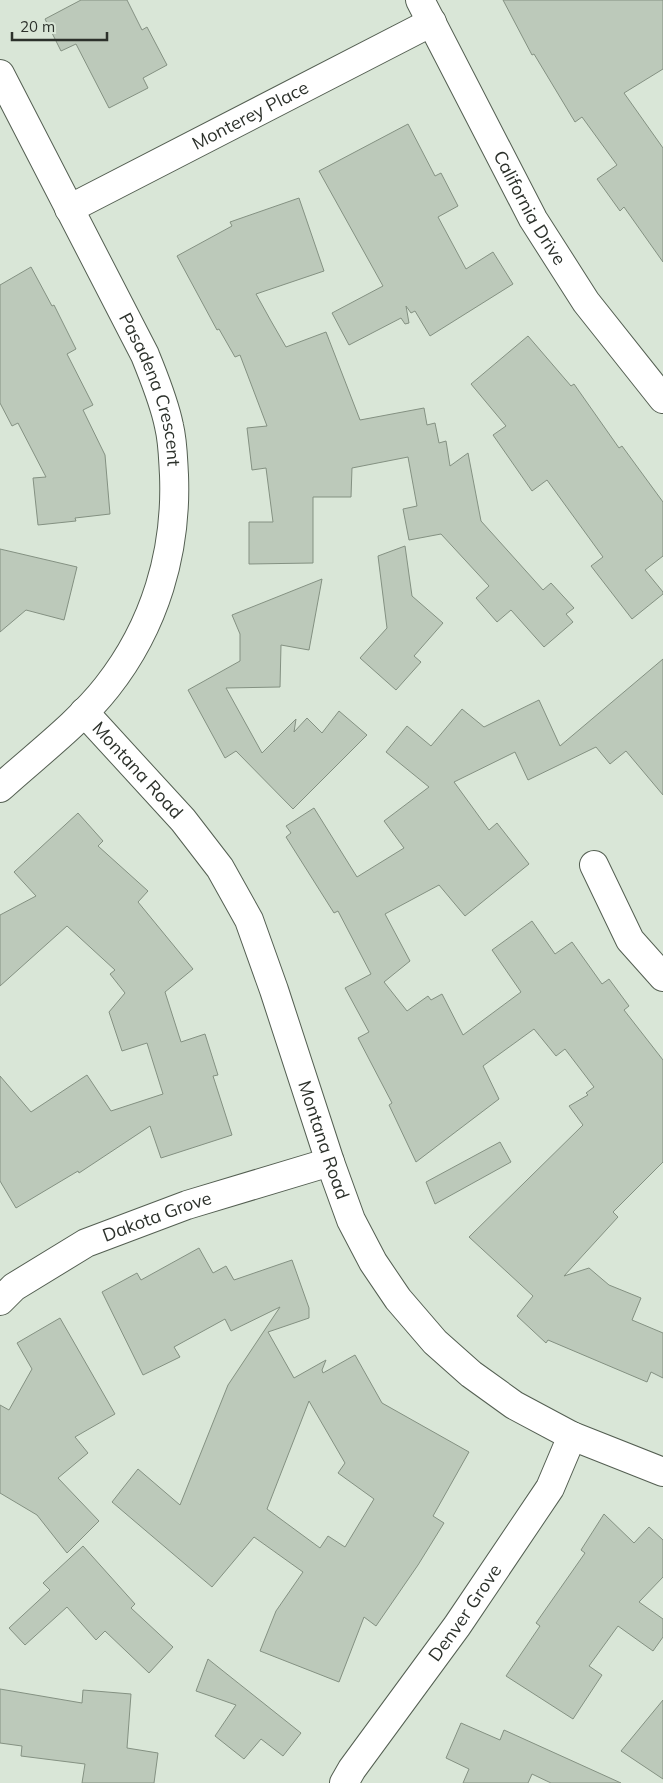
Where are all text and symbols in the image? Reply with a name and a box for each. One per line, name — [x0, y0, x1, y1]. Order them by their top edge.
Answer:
scale bar — [12, 10, 108, 42]
text: 20 m — [20, 17, 55, 36]
street label: Monterey Place — [188, 76, 312, 155]
street label: California Drive — [489, 146, 571, 269]
street label: Pasadena Crescent — [114, 309, 186, 467]
street label: Montana Road — [87, 717, 188, 823]
street label: Montana Road — [293, 1078, 355, 1202]
street label: Dakota Grove — [99, 1186, 214, 1247]
street label: Denver Grove — [423, 1560, 506, 1666]

